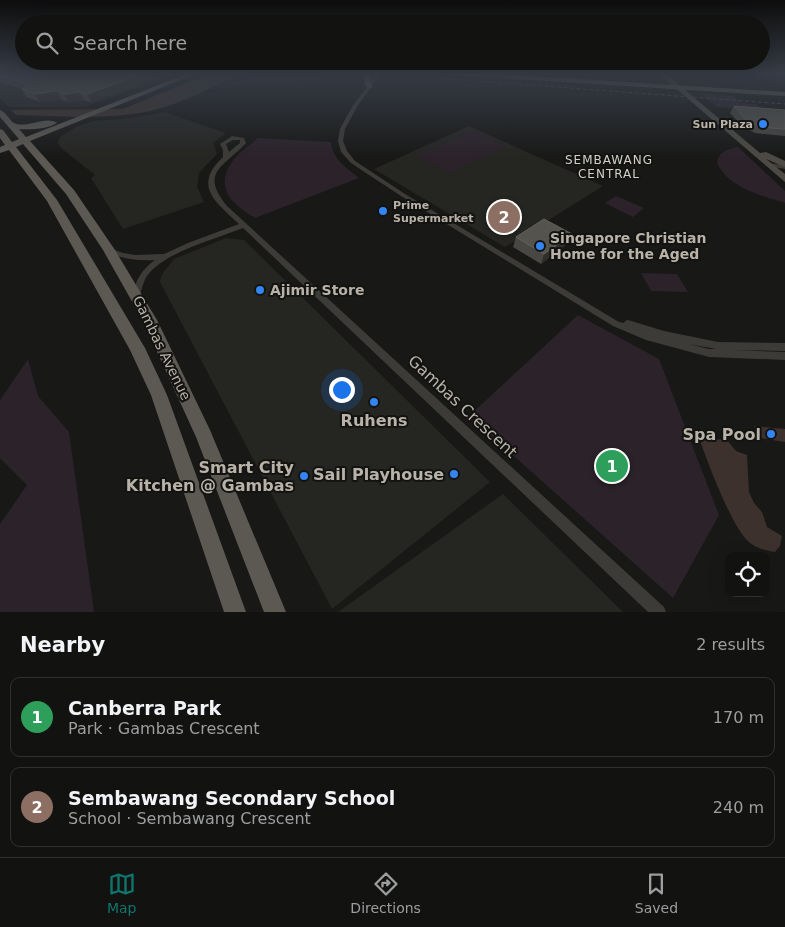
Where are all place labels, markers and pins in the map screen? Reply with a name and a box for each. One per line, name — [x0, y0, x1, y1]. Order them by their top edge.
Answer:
place label: Sun Plaza — [693, 118, 753, 131]
marker: Sun Plaza — [757, 118, 769, 130]
pin: 2 — [488, 198, 520, 236]
place label: Prime Supermarket — [393, 199, 474, 225]
marker: Prime Supermarket — [377, 205, 389, 217]
place label: Singapore Christian Home for the Aged — [550, 230, 706, 262]
marker: Singapore Christian Home for the Aged — [534, 240, 546, 252]
place label: Ajimir Store — [270, 282, 364, 298]
marker: Ajimir Store — [254, 284, 266, 296]
marker: Ruhens — [368, 396, 380, 408]
place label: Ruhens — [341, 411, 407, 430]
place label: Spa Pool — [682, 425, 761, 444]
marker: Spa Pool — [765, 428, 777, 440]
pin: 1 — [596, 447, 628, 485]
place label: Smart City Kitchen @ Gambas — [126, 458, 295, 495]
place label: Sail Playhouse — [313, 465, 444, 484]
marker: Sail Playhouse — [448, 468, 460, 480]
marker: Smart City Kitchen @ Gambas — [298, 470, 310, 482]

